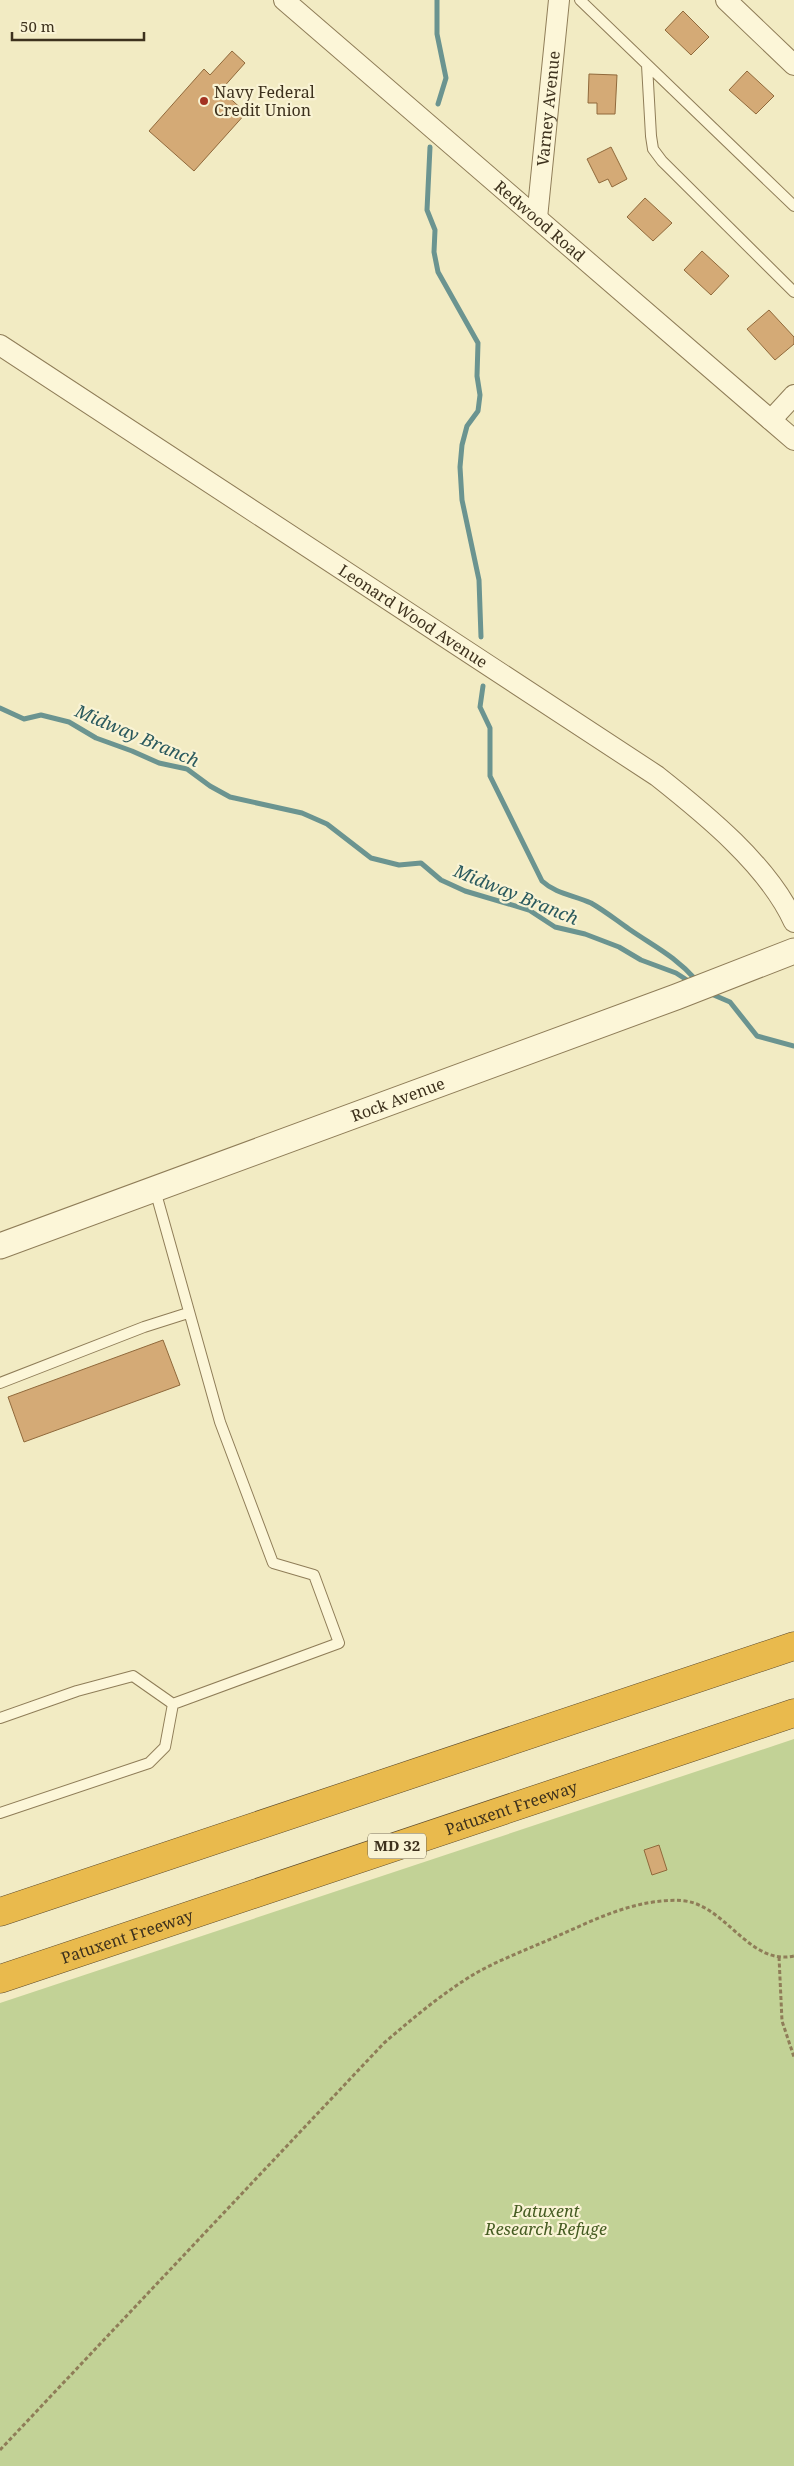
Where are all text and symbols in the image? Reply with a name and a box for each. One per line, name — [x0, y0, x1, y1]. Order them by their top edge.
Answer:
scale bar — [12, 10, 145, 42]
text: 50 m — [20, 16, 55, 36]
street label: Varney Avenue — [531, 50, 565, 167]
place label: Navy Federal Credit Union — [214, 81, 315, 121]
marker: Navy Federal Credit Union — [198, 95, 210, 107]
street label: Redwood Road — [490, 175, 590, 266]
street label: Leonard Wood Avenue — [334, 559, 492, 673]
water label: Midway Branch — [71, 698, 203, 772]
water label: Midway Branch — [450, 858, 582, 930]
street label: Rock Avenue — [348, 1072, 448, 1127]
street label: Patuxent Freeway — [442, 1775, 581, 1840]
road number: MD 32 — [368, 1834, 426, 1858]
street label: Patuxent Freeway — [58, 1904, 197, 1969]
park label: Patuxent Research Refuge — [484, 2200, 607, 2240]

